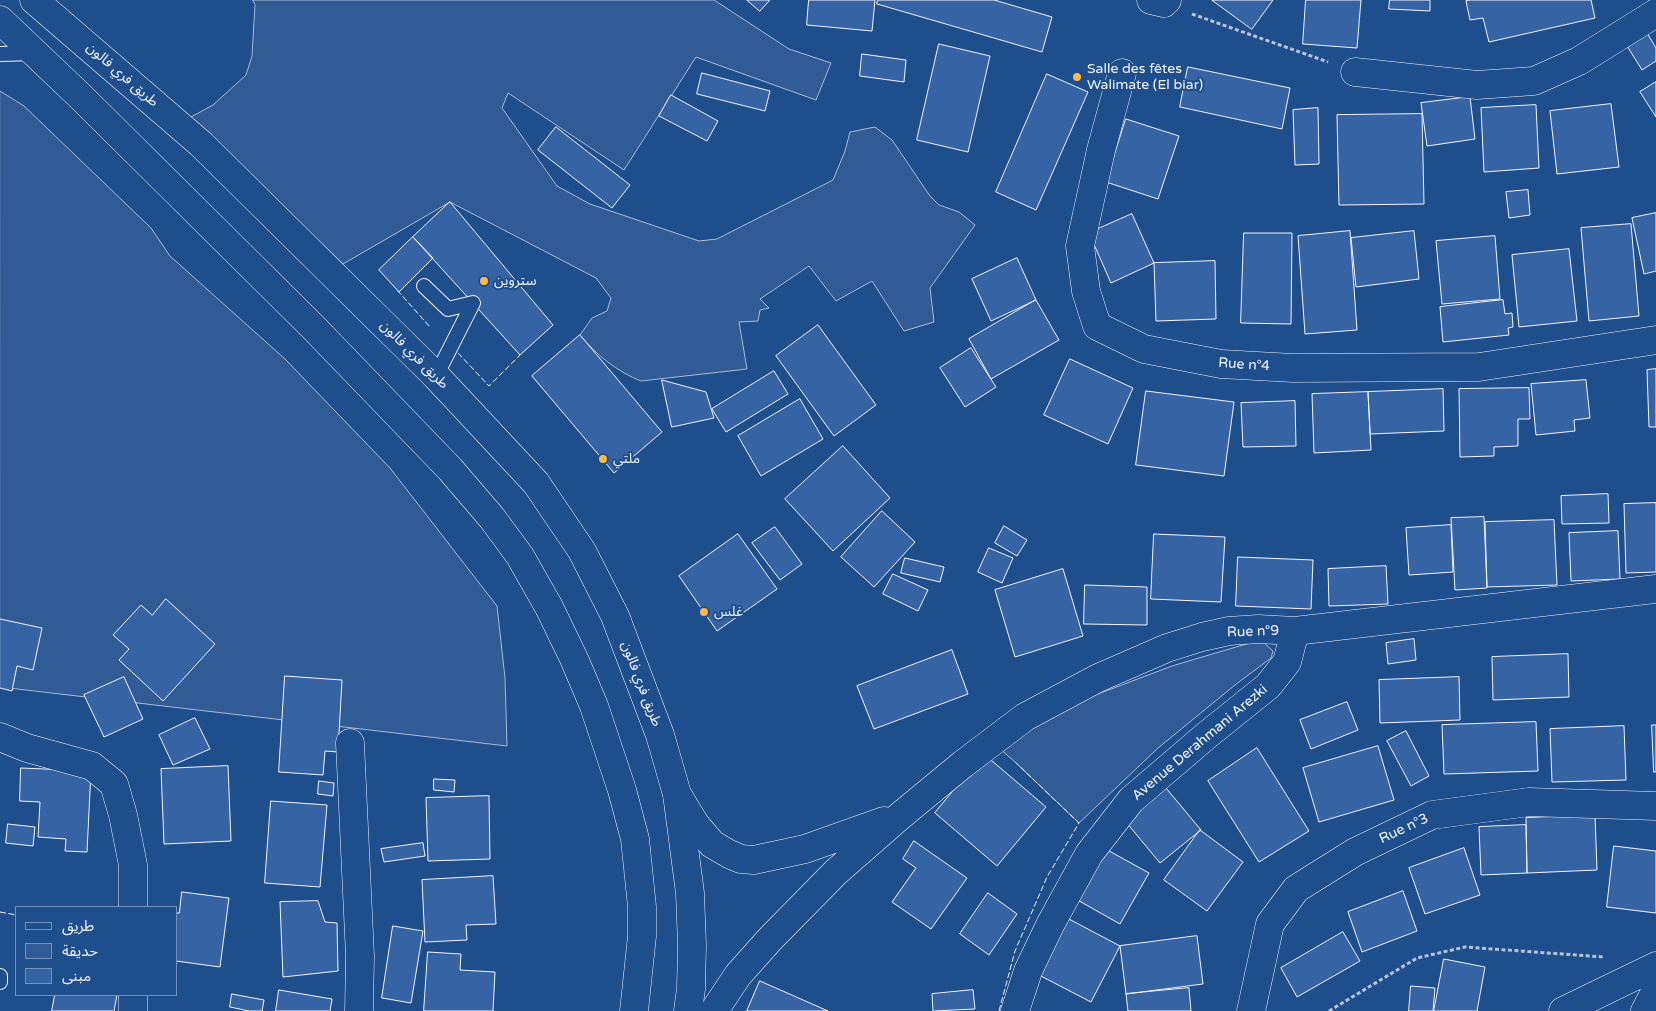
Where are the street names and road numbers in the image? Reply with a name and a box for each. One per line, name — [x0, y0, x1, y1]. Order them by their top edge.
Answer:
street label: طريق فري فالون — [83, 39, 161, 111]
street label: طريق فري فالون — [376, 317, 452, 393]
street label: Rue n°4 — [1218, 355, 1270, 375]
street label: Rue n°9 — [1227, 623, 1279, 641]
street label: طريق فري فالون — [617, 639, 665, 729]
street label: Avenue Derahmani Arezki — [1129, 681, 1271, 805]
street label: Rue n°3 — [1377, 810, 1431, 848]

